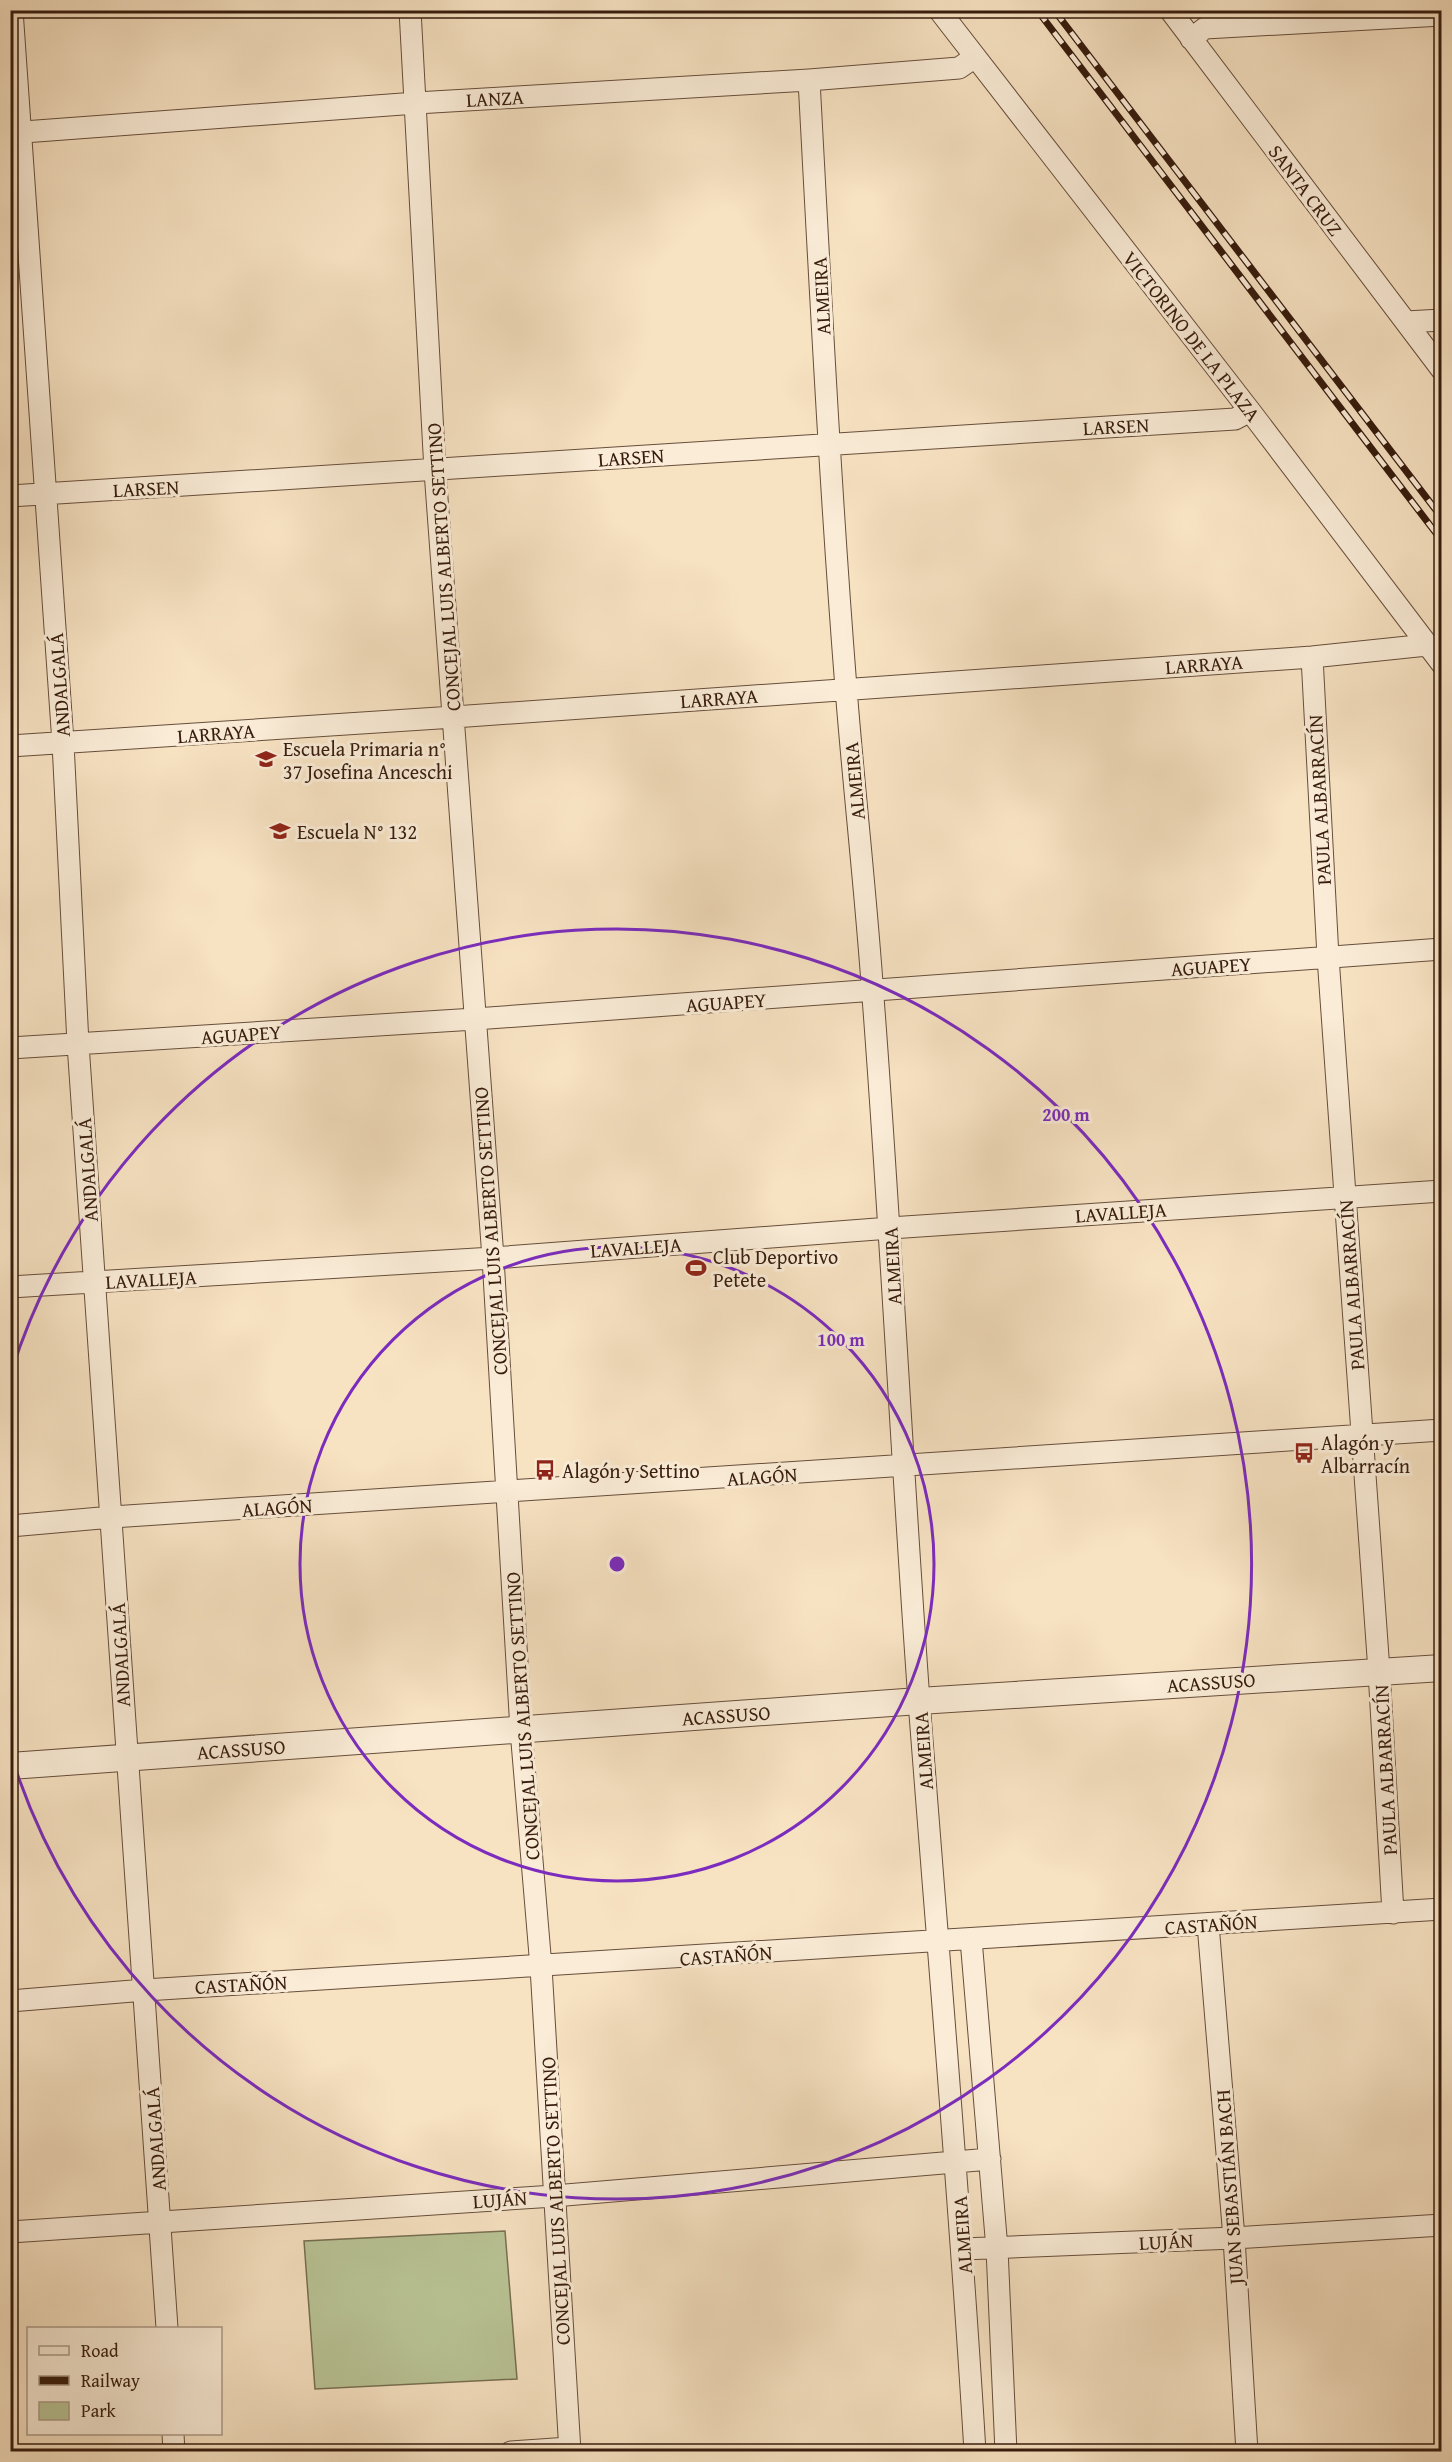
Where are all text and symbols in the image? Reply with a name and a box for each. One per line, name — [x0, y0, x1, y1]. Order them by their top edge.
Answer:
street label: LANZA — [465, 82, 525, 114]
street label: SANTA CRUZ — [1262, 138, 1350, 242]
street label: VICTORINO DE LA PLAZA — [1116, 245, 1268, 427]
street label: ALMEIRA — [804, 256, 838, 336]
street label: LARSEN — [1082, 410, 1150, 442]
street label: CONCEJAL LUIS ALBERTO SETTINO — [418, 422, 468, 712]
street label: LARSEN — [597, 440, 665, 474]
street label: LARSEN — [112, 472, 180, 504]
street label: ANDALGALÁ — [41, 632, 77, 738]
street label: LARRAYA — [1164, 647, 1244, 681]
street label: LARRAYA — [679, 681, 759, 715]
street label: PAULA ALBARRACÍN — [1300, 714, 1338, 886]
street label: LARRAYA — [176, 716, 256, 750]
place label: Escuela Primaria n° 37 Josefina Anceschi — [283, 734, 453, 786]
street label: ALMEIRA — [836, 741, 872, 821]
school or university icon: Escuela Primaria n° 37 Josefina Anceschi — [254, 747, 278, 771]
place label: Escuela N° 132 — [297, 817, 417, 846]
school or university icon: Escuela N° 132 — [268, 819, 292, 843]
street label: AGUAPEY — [1170, 949, 1252, 983]
street label: AGUAPEY — [685, 985, 767, 1019]
street label: AGUAPEY — [200, 1017, 282, 1051]
street label: CONCEJAL LUIS ALBERTO SETTINO — [465, 1086, 515, 1376]
text: 200 m — [1042, 1101, 1090, 1128]
street label: ANDALGALÁ — [69, 1117, 105, 1223]
street label: LAVALLEJA — [1074, 1194, 1168, 1230]
street label: PAULA ALBARRACÍN — [1331, 1199, 1371, 1371]
street label: ALMEIRA — [875, 1226, 909, 1306]
street label: LAVALLEJA — [589, 1229, 683, 1265]
place label: Club Deportivo Petete — [713, 1242, 838, 1294]
sports icon: Club Deportivo Petete — [684, 1256, 708, 1280]
street label: LAVALLEJA — [104, 1262, 198, 1296]
text: 100 m — [817, 1326, 865, 1353]
place label: Alagón y Albarracín — [1321, 1428, 1410, 1480]
bus stop icon: Alagón y Albarracín — [1292, 1441, 1316, 1465]
place label: Alagón y Settino — [562, 1456, 700, 1485]
bus stop icon: Alagón y Settino — [533, 1458, 557, 1482]
street label: ALAGÓN — [726, 1459, 798, 1493]
street label: ALAGÓN — [241, 1490, 313, 1524]
centre of rings — [607, 1554, 627, 1574]
street label: CONCEJAL LUIS ALBERTO SETTINO — [497, 1571, 547, 1861]
street label: ANDALGALÁ — [103, 1602, 137, 1708]
street label: ACASSUSO — [1166, 1664, 1256, 1700]
street label: PAULA ALBARRACÍN — [1366, 1684, 1404, 1856]
street label: ACASSUSO — [681, 1697, 771, 1733]
street label: ALMEIRA — [906, 1711, 940, 1791]
street label: ACASSUSO — [196, 1731, 286, 1767]
street label: CASTAÑÓN — [1164, 1906, 1258, 1942]
street label: CASTAÑÓN — [679, 1937, 773, 1973]
street label: CASTAÑÓN — [194, 1967, 288, 2001]
street label: CONCEJAL LUIS ALBERTO SETTINO — [533, 2056, 577, 2346]
street label: ANDALGALÁ — [137, 2086, 173, 2192]
street label: JUAN SEBASTIÁN BACH — [1208, 2088, 1250, 2289]
street label: LUJÁN — [472, 2183, 528, 2215]
street label: ALMEIRA — [945, 2195, 979, 2275]
street label: LUJÁN — [1138, 2225, 1194, 2257]
legend — [27, 2327, 222, 2435]
text: Road — [81, 2337, 119, 2364]
text: Railway — [81, 2367, 140, 2394]
text: Park — [81, 2397, 117, 2424]

